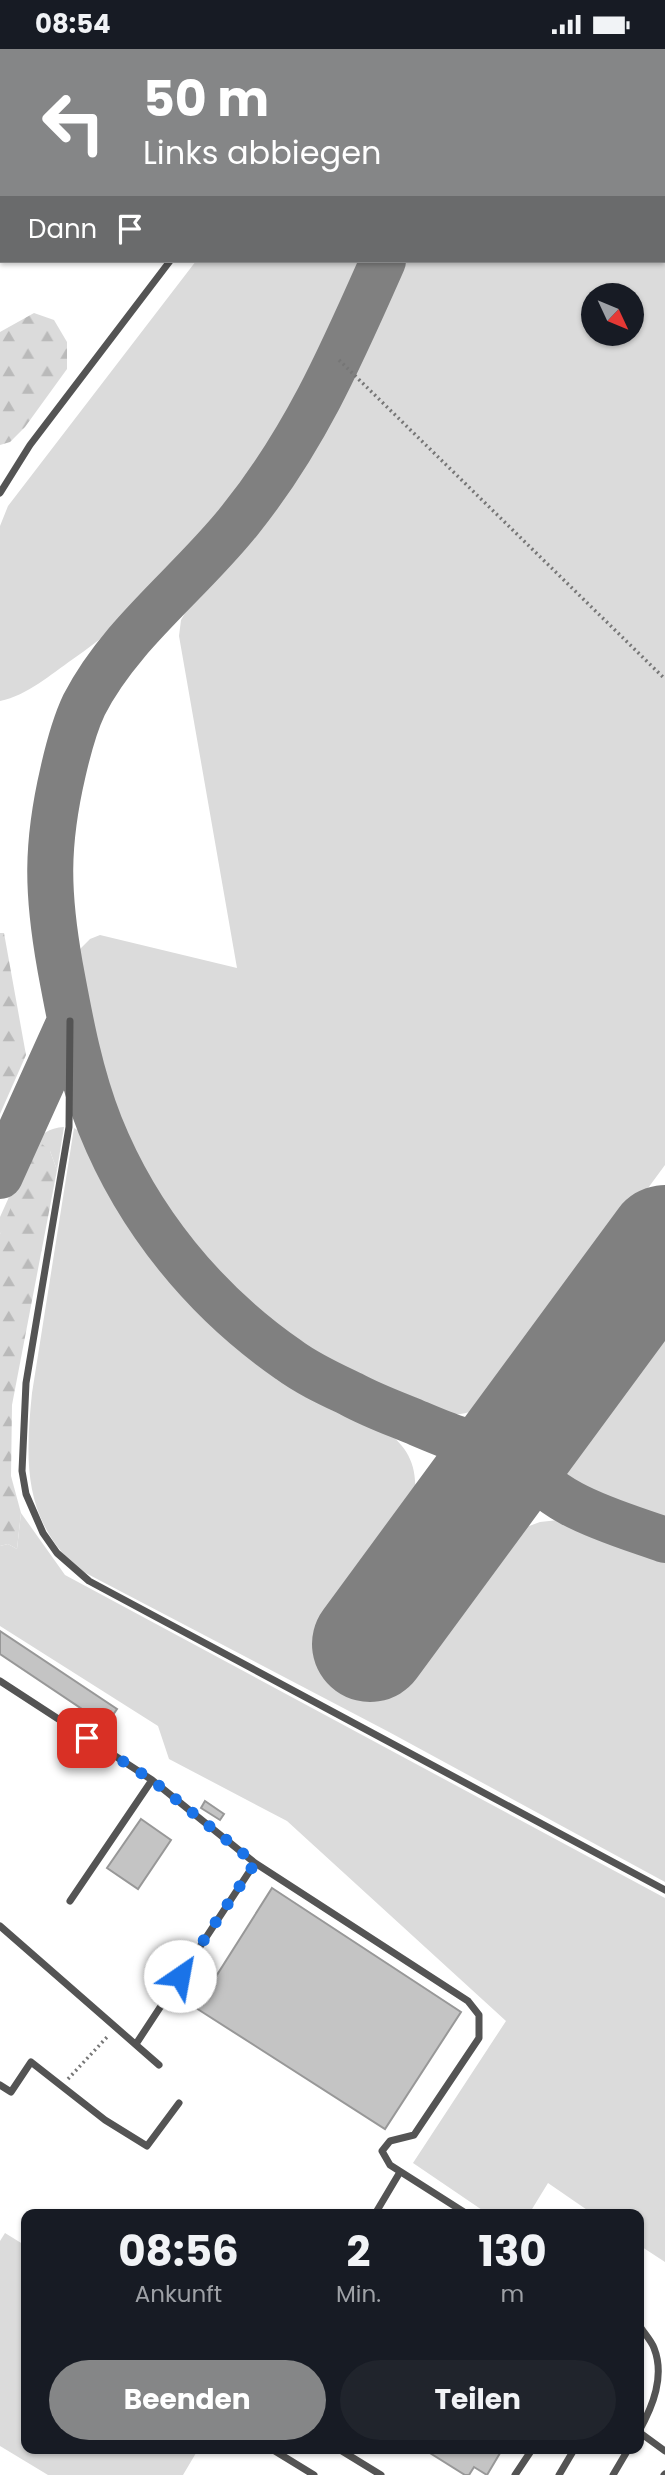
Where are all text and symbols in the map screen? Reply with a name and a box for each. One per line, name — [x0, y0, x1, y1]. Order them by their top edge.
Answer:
text: 08:54 — [35, 6, 111, 42]
text: 50 m — [143, 65, 269, 133]
icon: left — [28, 77, 119, 168]
text: Links abbiegen — [143, 130, 381, 175]
icon: arrive — [111, 210, 149, 248]
text: Dann — [28, 211, 97, 247]
north arrow — [581, 283, 644, 347]
map controls — [581, 283, 644, 346]
pin — [57, 1708, 117, 1768]
icon: arrive — [68, 1719, 106, 1757]
position arrow — [143, 1939, 217, 2013]
text: 08:56 — [118, 2222, 239, 2281]
text: 2 — [346, 2222, 370, 2281]
text: 130 — [478, 2222, 547, 2281]
text: Ankunft — [135, 2278, 222, 2310]
text: Min. — [336, 2278, 381, 2310]
text: m — [501, 2278, 524, 2310]
button: Beenden — [49, 2360, 326, 2440]
button: Teilen — [340, 2360, 616, 2440]

